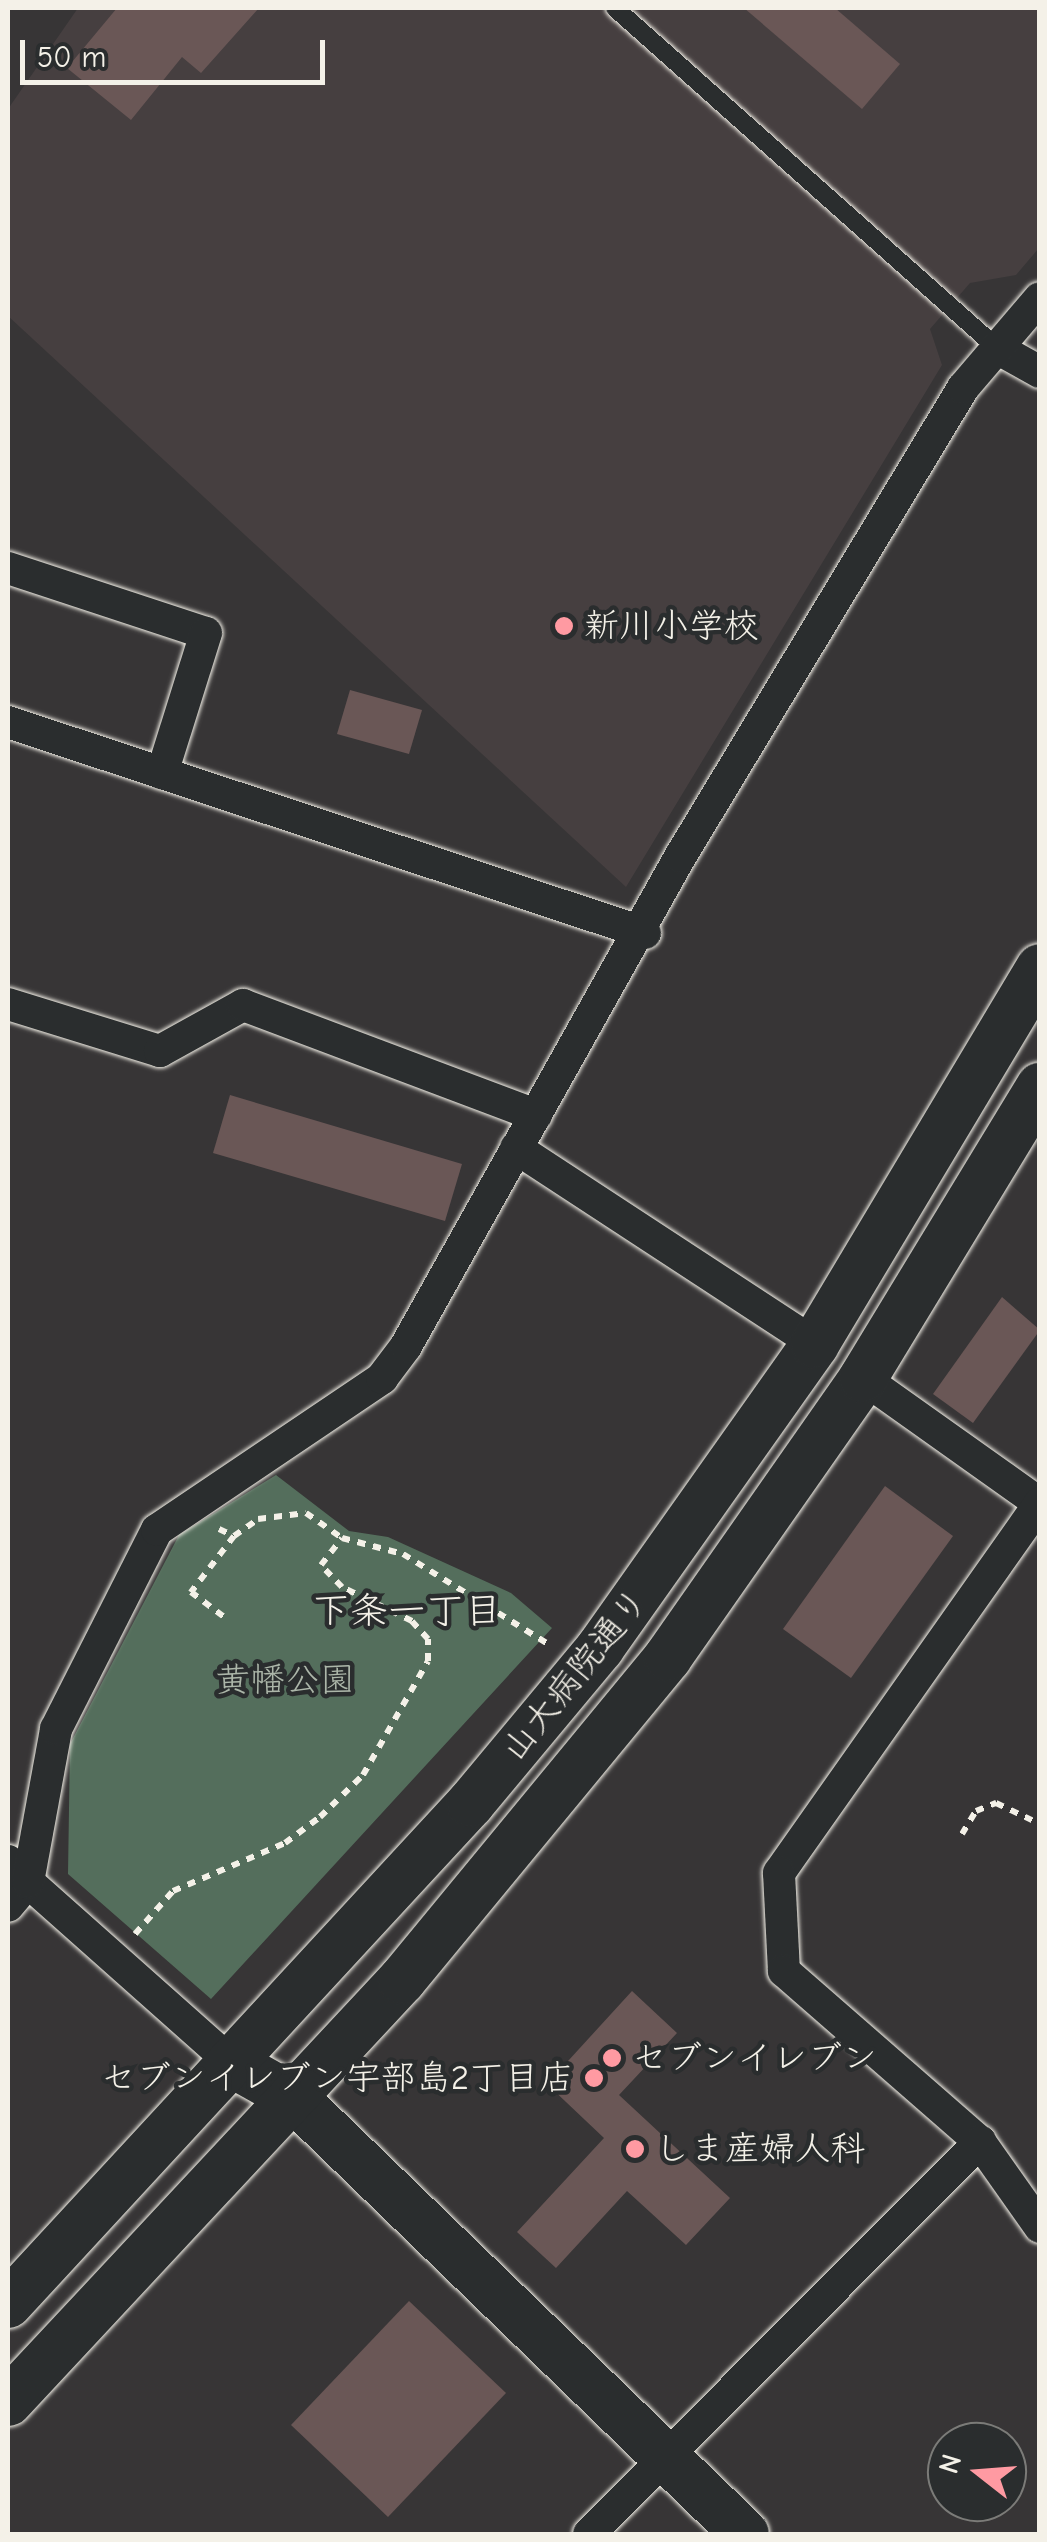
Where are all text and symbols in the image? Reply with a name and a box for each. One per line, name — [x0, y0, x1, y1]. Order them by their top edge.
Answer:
scale bar — [25, 20, 330, 82]
text: 50 m — [37, 40, 106, 75]
place label: 新川小学校 — [584, 605, 759, 647]
marker: 新川小学校 — [553, 615, 575, 637]
street label: 山大病院通り — [493, 1580, 657, 1770]
district label: 下条一丁目 — [312, 1589, 502, 1635]
park label: 黄幡公園 — [215, 1659, 355, 1701]
place label: セブンイレブン — [632, 2037, 877, 2079]
marker: セブンイレブン — [601, 2047, 623, 2069]
place label: セブンイレブン宇部島2丁目店 — [101, 2057, 574, 2099]
marker: セブンイレブン宇部島2丁目店 — [583, 2067, 605, 2089]
place label: しま産婦人科 — [655, 2128, 865, 2170]
marker: しま産婦人科 — [624, 2138, 646, 2160]
north arrow — [927, 2422, 1027, 2522]
text: N — [932, 2450, 968, 2477]

